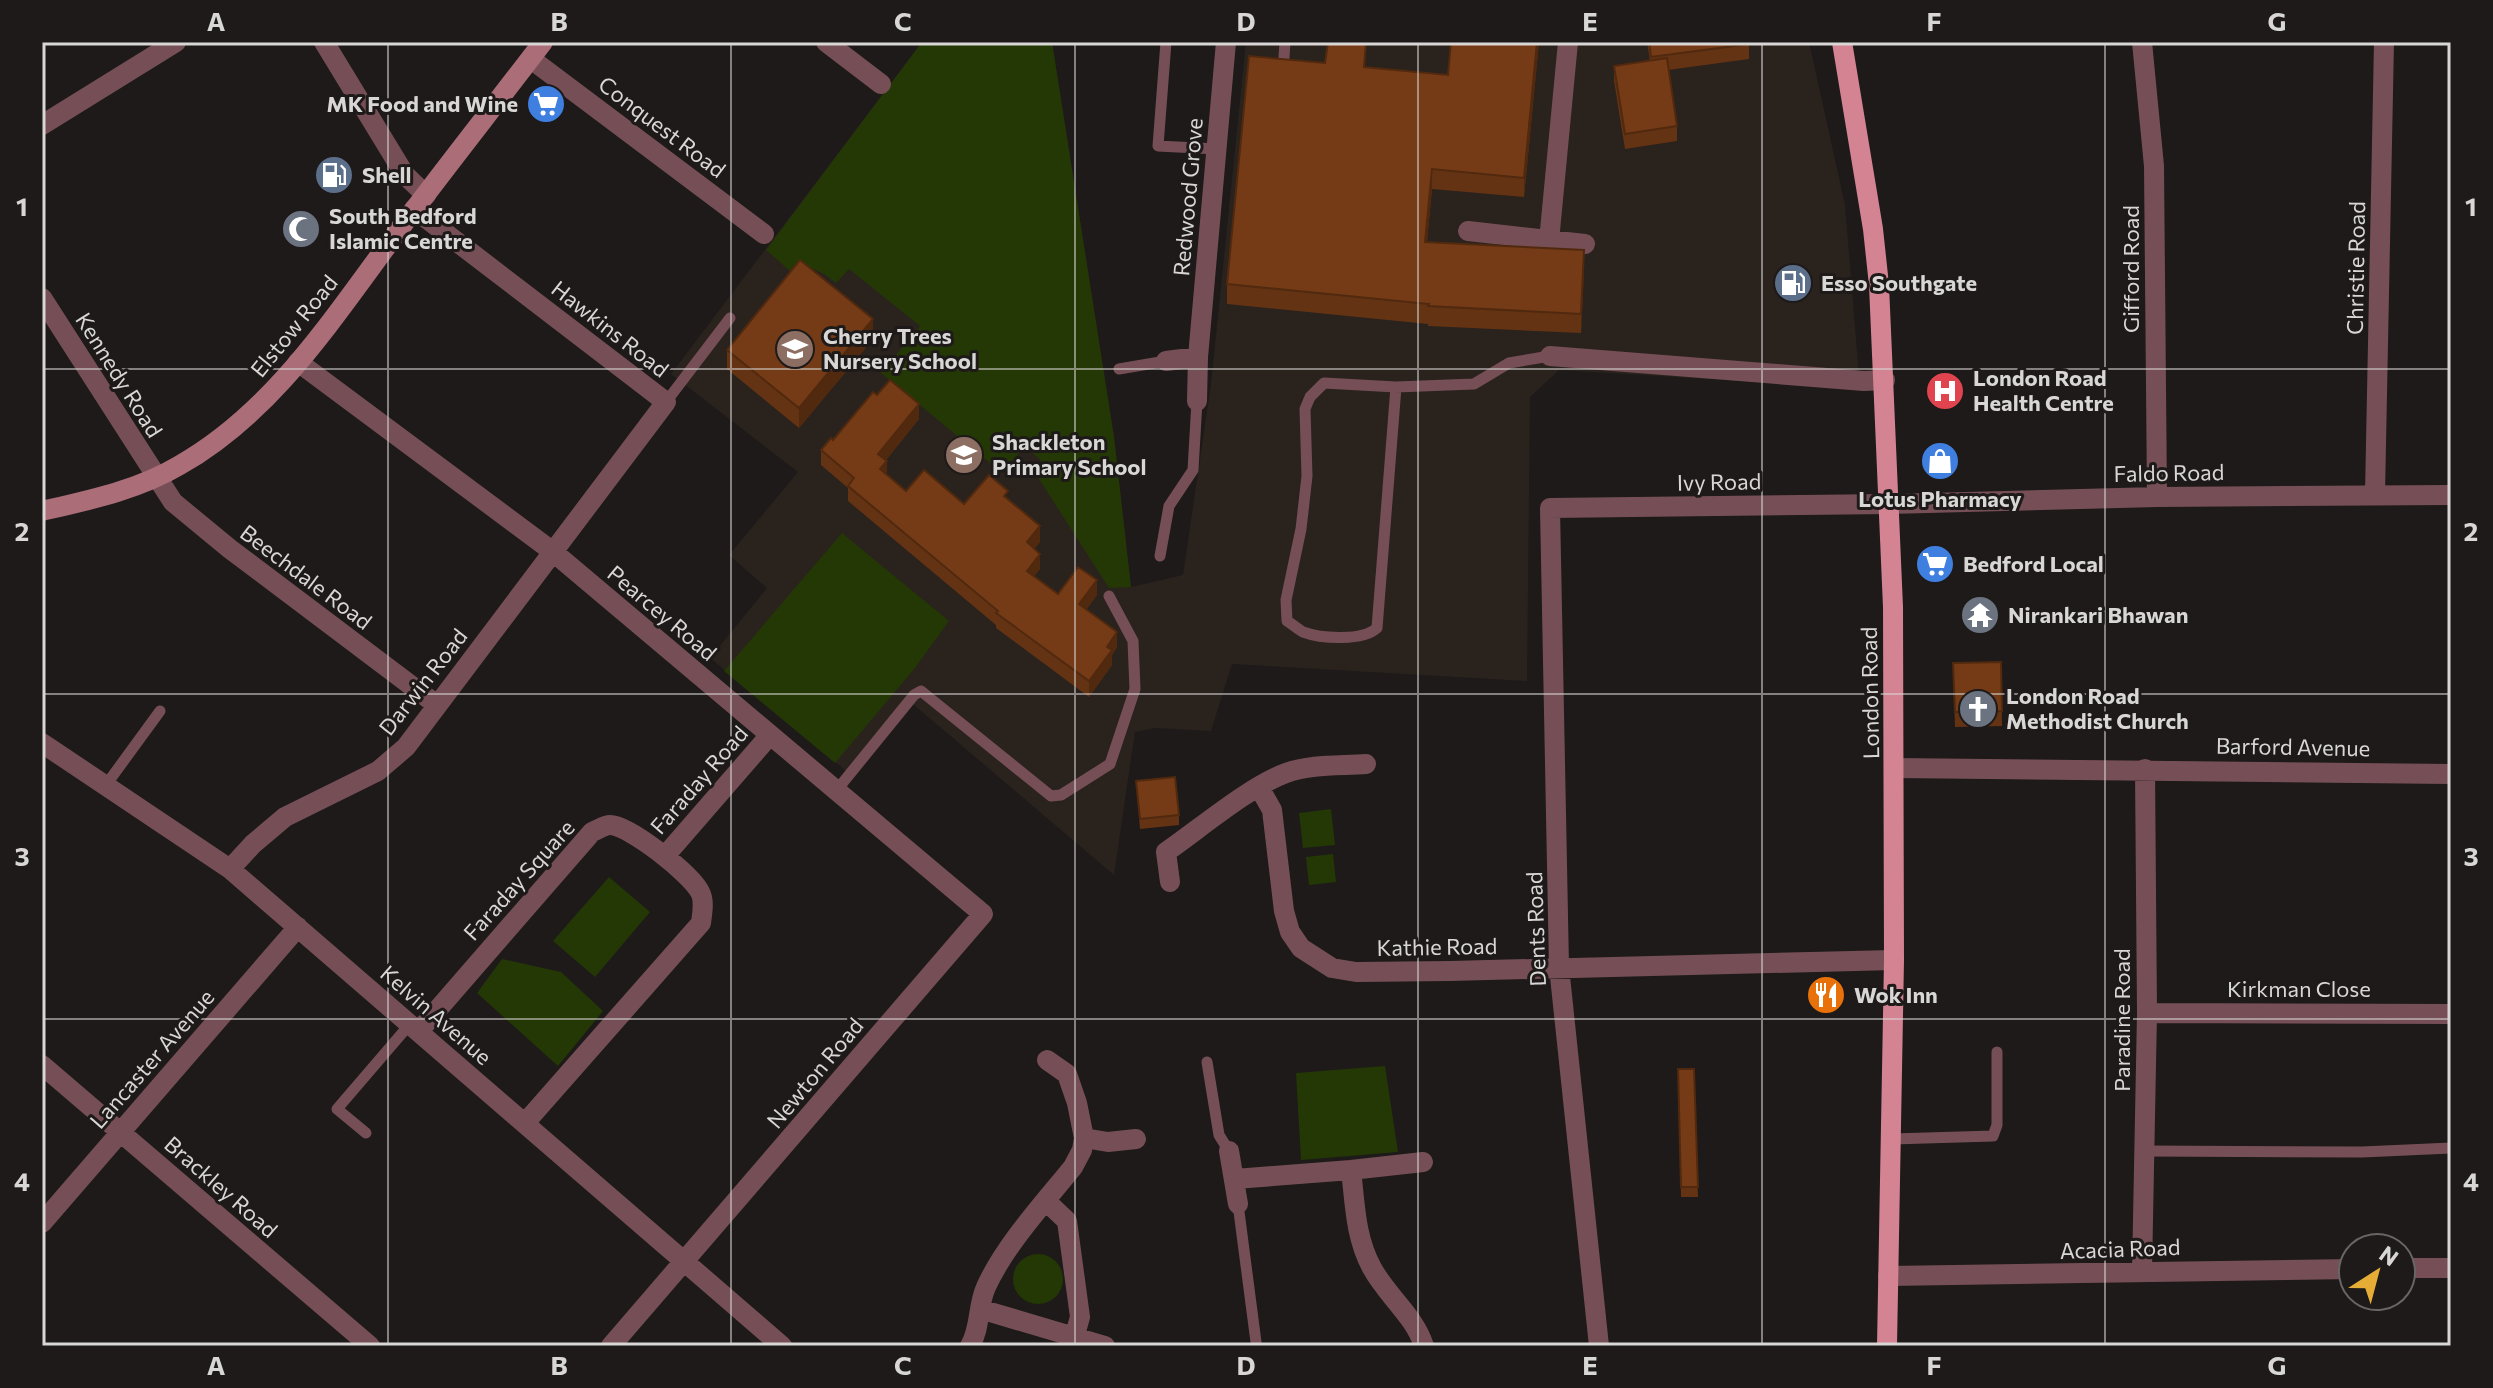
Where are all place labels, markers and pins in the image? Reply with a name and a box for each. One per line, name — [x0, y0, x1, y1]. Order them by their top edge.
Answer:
supermarket icon: MK Food and Wine — [525, 83, 567, 125]
place label: MK Food and Wine — [327, 90, 518, 117]
fuel station icon: Shell — [313, 154, 355, 196]
place label: Shell — [362, 161, 412, 188]
place label: South Bedford Islamic Centre — [329, 202, 477, 254]
mosque icon: South Bedford Islamic Centre — [280, 208, 322, 250]
fuel station icon: Esso Southgate — [1772, 262, 1814, 304]
place label: Esso Southgate — [1821, 269, 1977, 296]
place label: Cherry Trees Nursery School — [823, 322, 977, 374]
school or university icon: Cherry Trees Nursery School — [774, 328, 816, 370]
place label: London Road Health Centre — [1973, 364, 2114, 416]
hospital icon: London Road Health Centre — [1924, 370, 1966, 412]
place label: Shackleton Primary School — [992, 428, 1147, 480]
school or university icon: Shackleton Primary School — [943, 434, 985, 476]
shop icon: Lotus Pharmacy — [1919, 440, 1961, 482]
place label: Lotus Pharmacy — [1858, 485, 2022, 512]
supermarket icon: Bedford Local — [1914, 543, 1956, 585]
place label: Bedford Local — [1963, 550, 2104, 577]
temple icon: Nirankari Bhawan — [1959, 594, 2001, 636]
place label: Nirankari Bhawan — [2008, 601, 2188, 628]
place label: London Road Methodist Church — [2006, 682, 2189, 734]
church icon: London Road Methodist Church — [1957, 688, 1999, 730]
restaurant icon: Wok Inn — [1805, 974, 1847, 1016]
place label: Wok Inn — [1854, 981, 1938, 1008]

